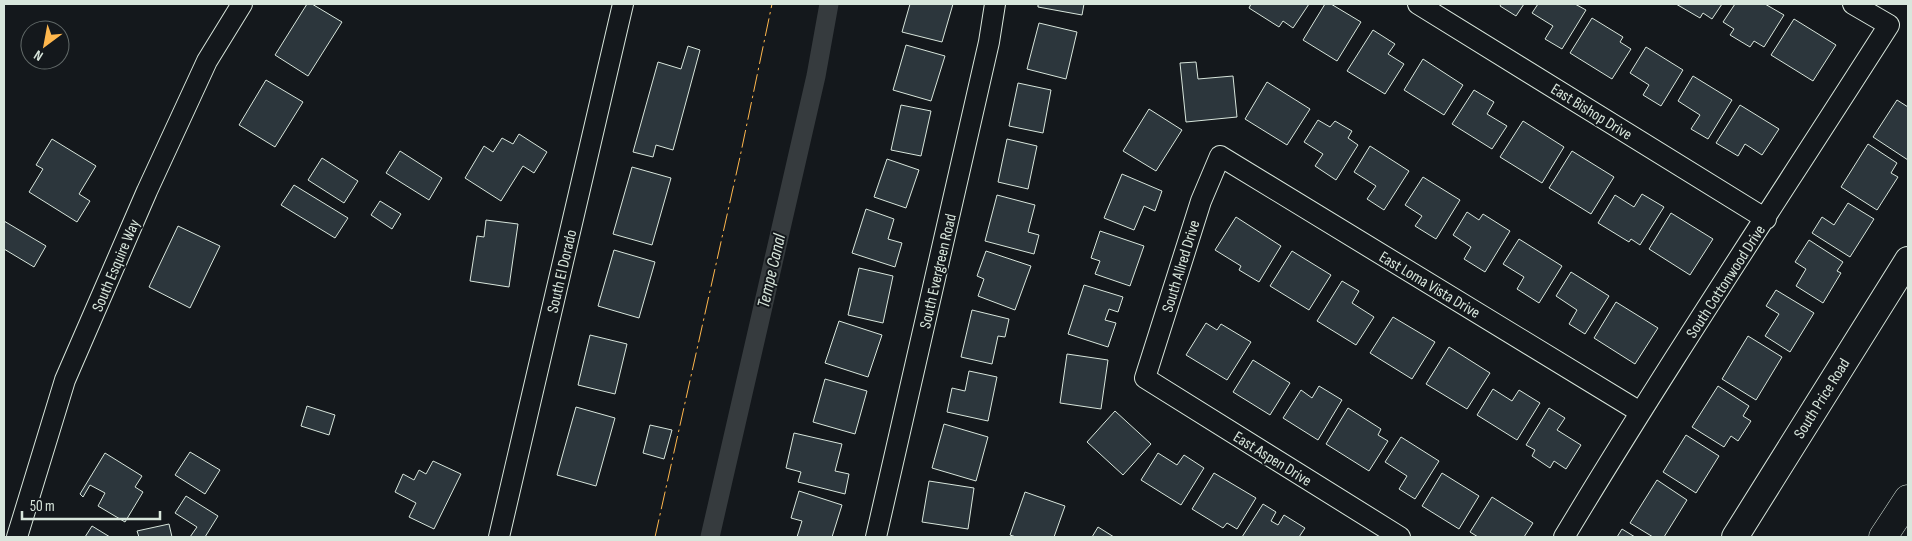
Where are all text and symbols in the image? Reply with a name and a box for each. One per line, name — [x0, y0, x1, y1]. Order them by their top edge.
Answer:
north arrow — [20, 20, 70, 70]
text: N — [31, 46, 46, 65]
street label: East Bishop Drive — [1547, 80, 1635, 145]
street label: South Evergreen Road — [916, 212, 961, 331]
street label: South Esquire Way — [88, 216, 144, 315]
street label: South Allred Drive — [1158, 218, 1204, 315]
street label: South Cottonwood Drive — [1683, 222, 1770, 342]
street label: South El Dorado — [544, 228, 581, 315]
water label: Tempe Canal — [753, 231, 790, 310]
street label: East Loma Vista Drive — [1375, 248, 1483, 323]
street label: South Price Road — [1790, 355, 1854, 442]
street label: East Aspen Drive — [1230, 428, 1315, 491]
scale bar — [22, 488, 160, 520]
text: 50 m — [30, 497, 55, 516]

